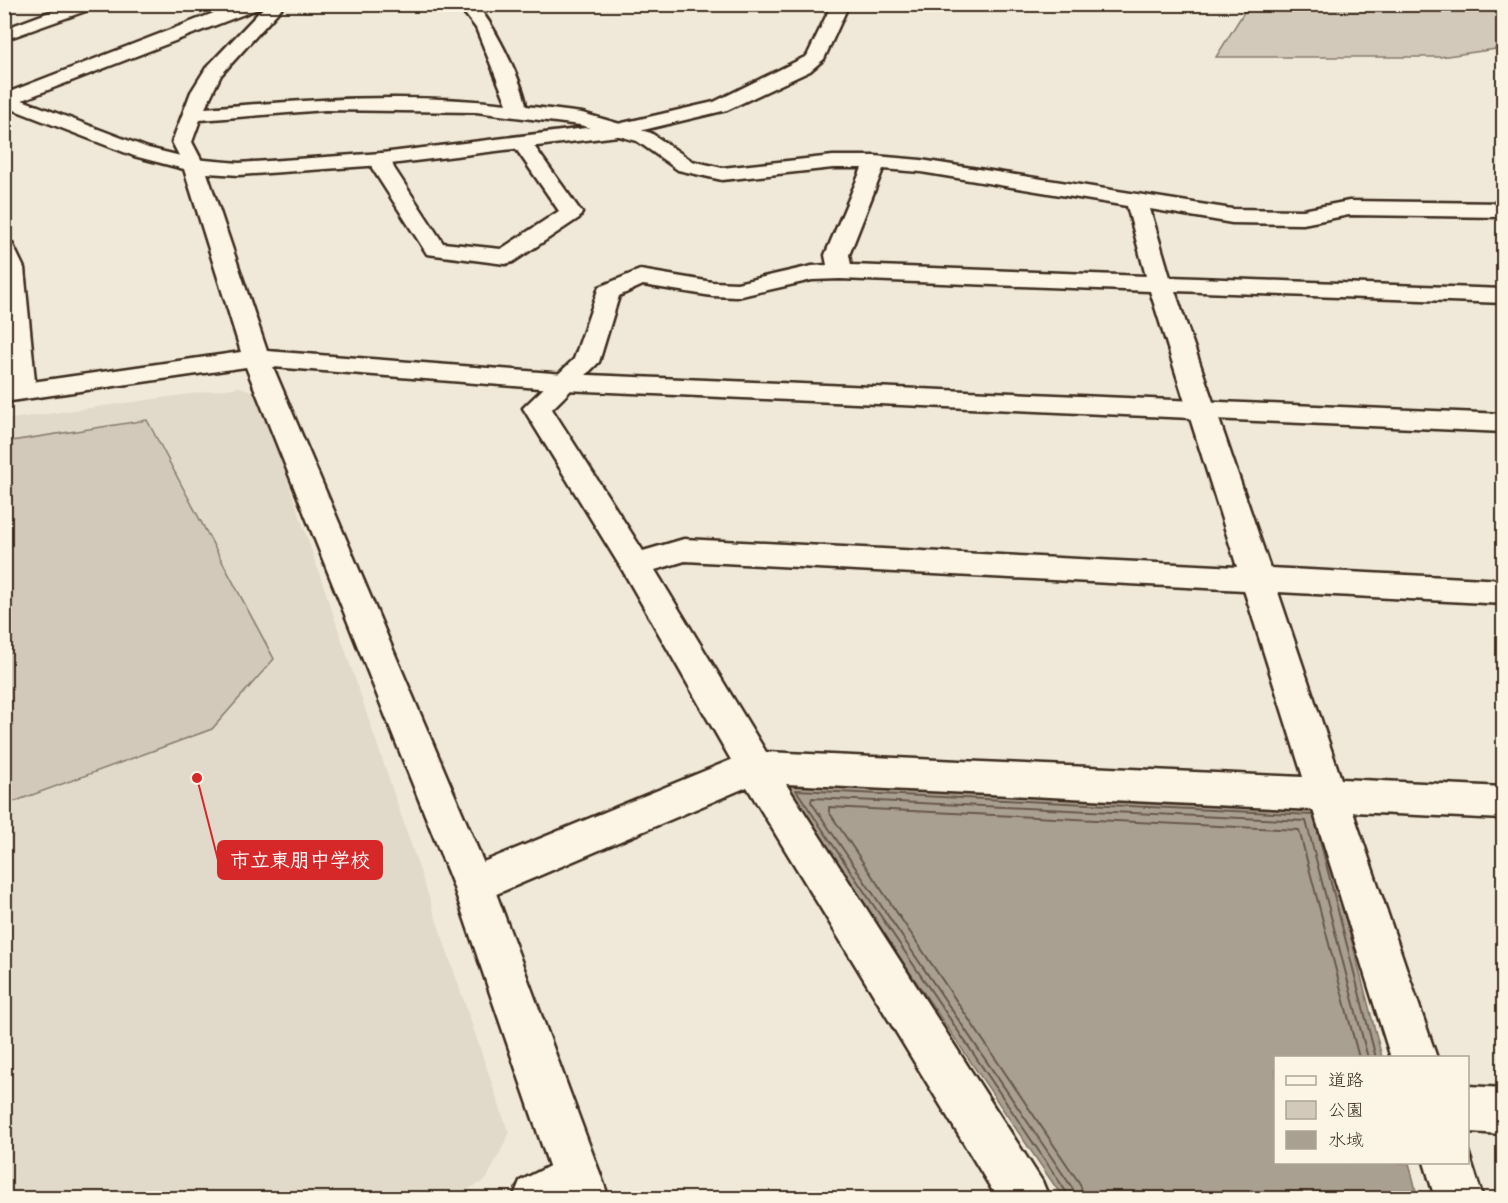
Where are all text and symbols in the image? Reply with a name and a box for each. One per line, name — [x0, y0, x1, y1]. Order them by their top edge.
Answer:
callout: 市立東朋中学校 — [218, 841, 382, 879]
text: 市立東朋中学校 — [230, 847, 370, 875]
legend — [1274, 1056, 1469, 1164]
text: 道路 — [1328, 1068, 1364, 1093]
text: 公園 — [1328, 1098, 1364, 1123]
text: 水域 — [1328, 1128, 1364, 1153]

